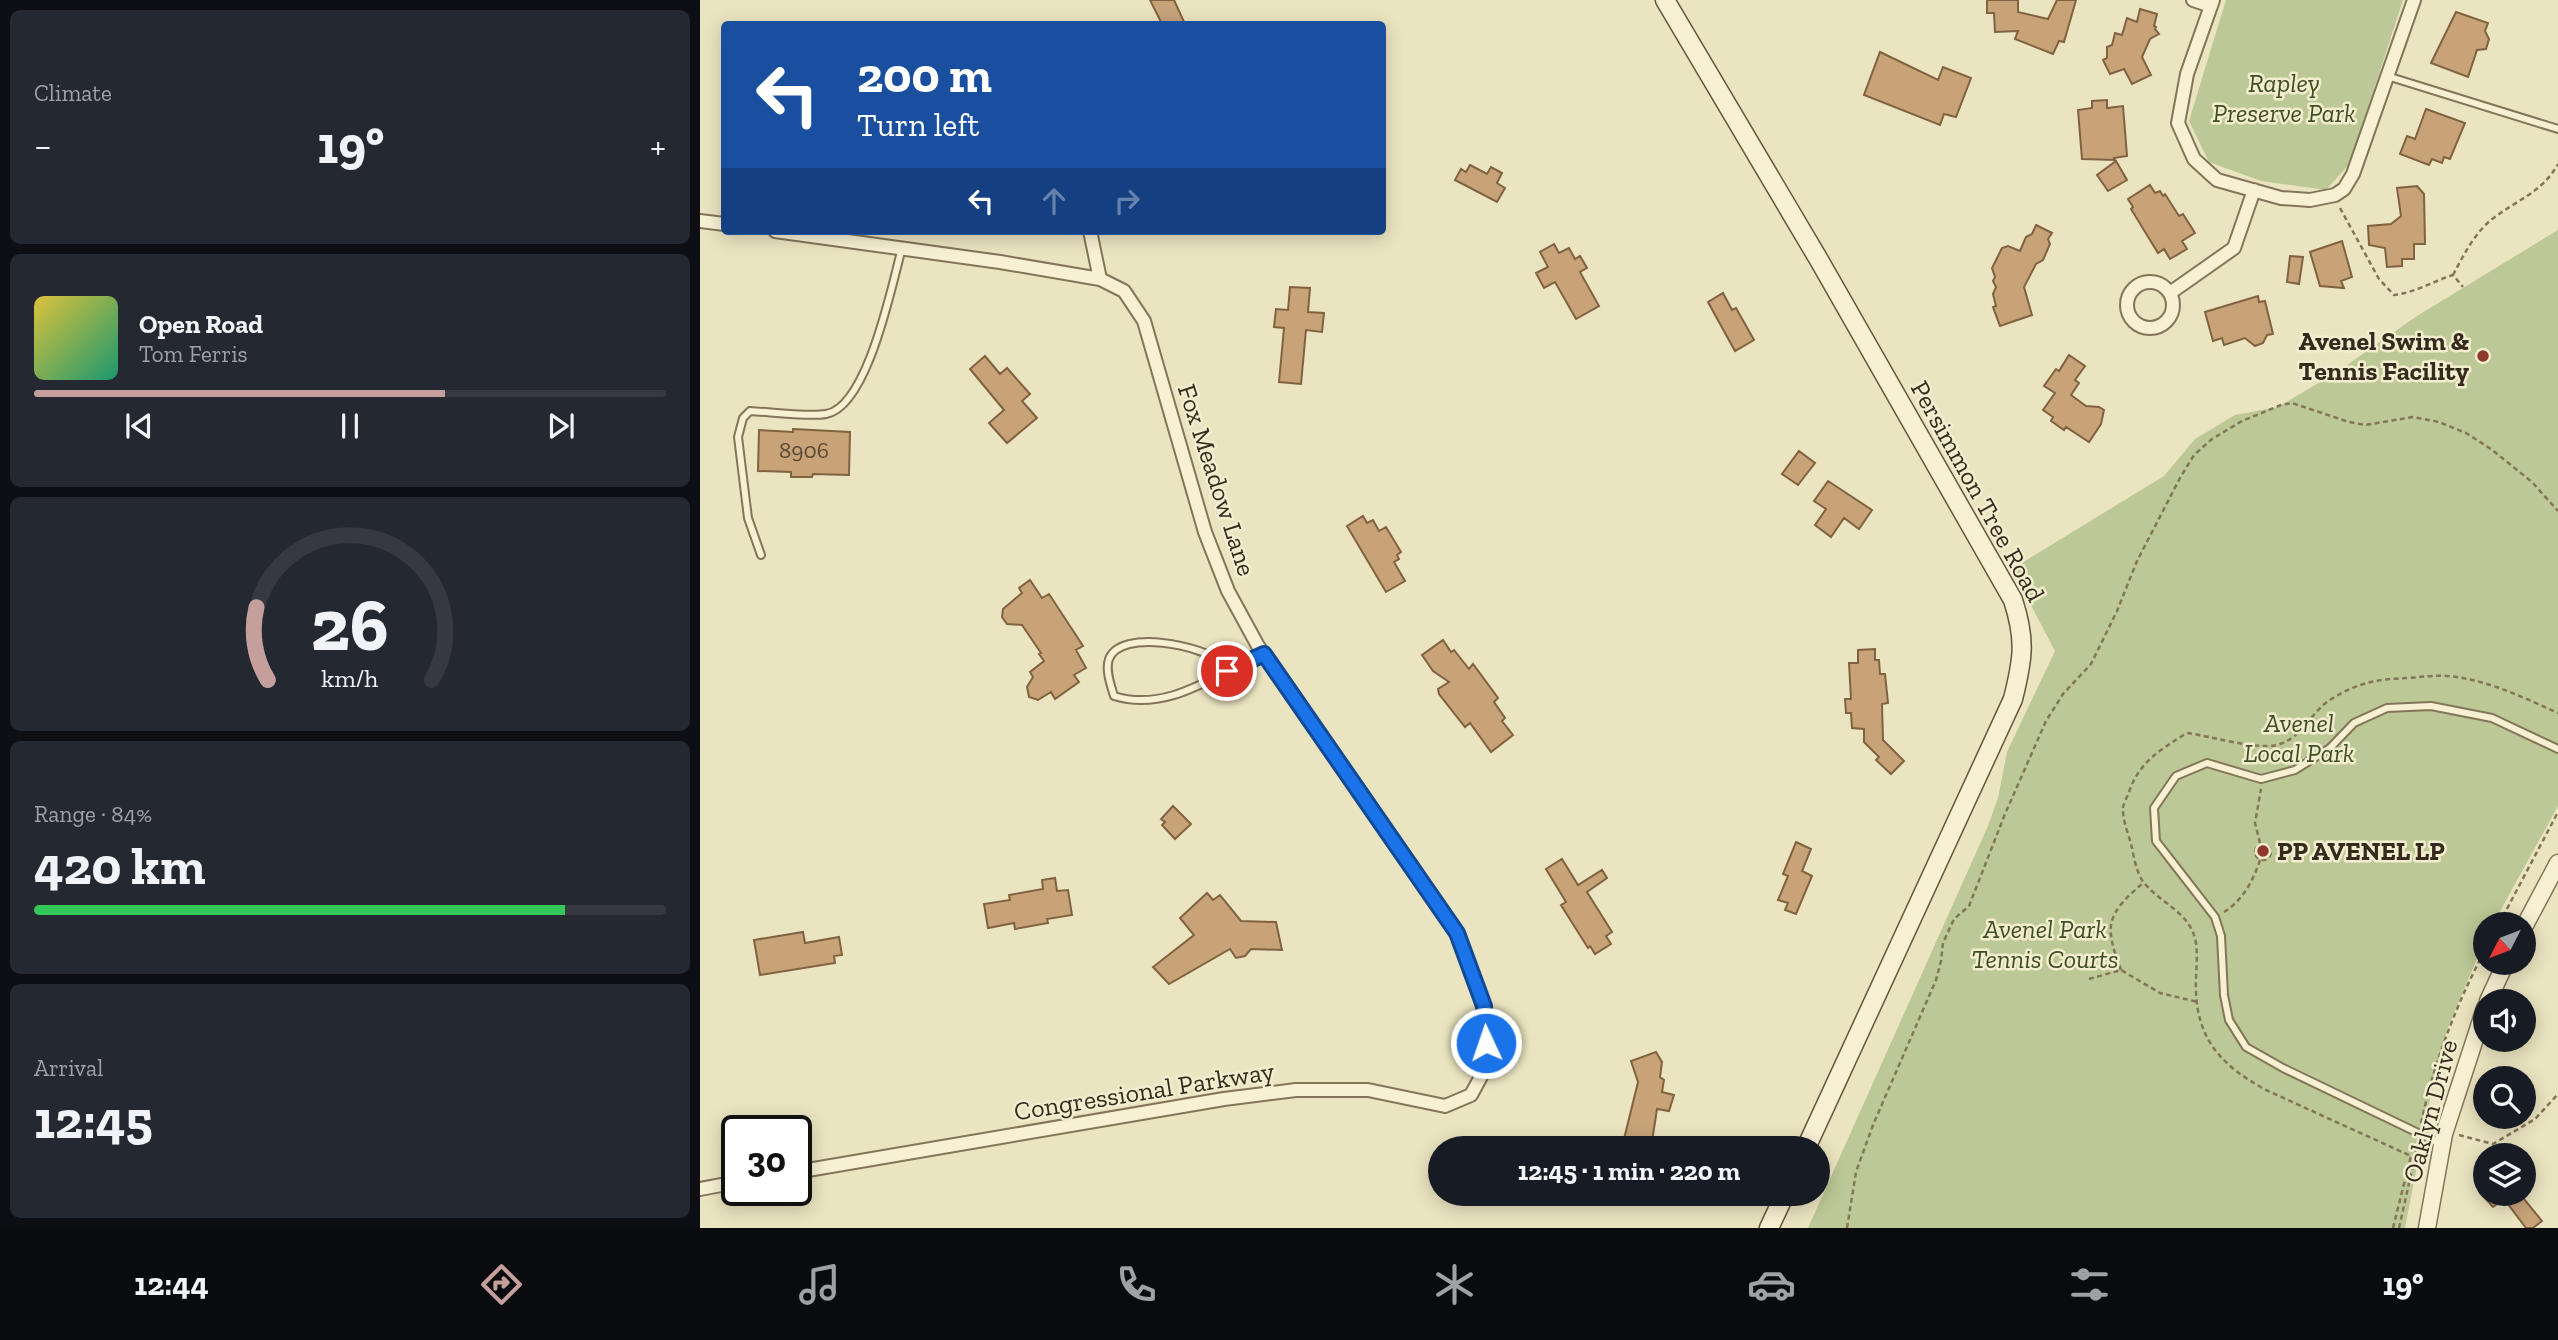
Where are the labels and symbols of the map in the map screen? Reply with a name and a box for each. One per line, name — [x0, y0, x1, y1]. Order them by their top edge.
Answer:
park label: Rapley Preserve Park — [2212, 67, 2356, 129]
place label: Avenel Swim & Tennis Facility — [2298, 325, 2469, 387]
marker: Avenel Swim & Tennis Facility — [2475, 348, 2491, 364]
street label: Persimmon Tree Road — [1904, 375, 2052, 607]
street label: Fox Meadow Lane — [1171, 380, 1263, 580]
house number: 8906 — [779, 436, 829, 464]
pin — [1197, 641, 1257, 701]
park label: Avenel Local Park — [2244, 707, 2354, 769]
place label: PP AVENEL LP — [2277, 835, 2445, 867]
marker: PP AVENEL LP — [2255, 843, 2271, 859]
north arrow — [2473, 912, 2536, 975]
park label: Avenel Park Tennis Courts — [1971, 913, 2119, 975]
position arrow — [1449, 1006, 1523, 1080]
street label: Oaklyn Drive — [2396, 1036, 2464, 1186]
street label: Congressional Parkway — [1012, 1055, 1277, 1127]
speed limit sign: 30 — [721, 1115, 812, 1206]

